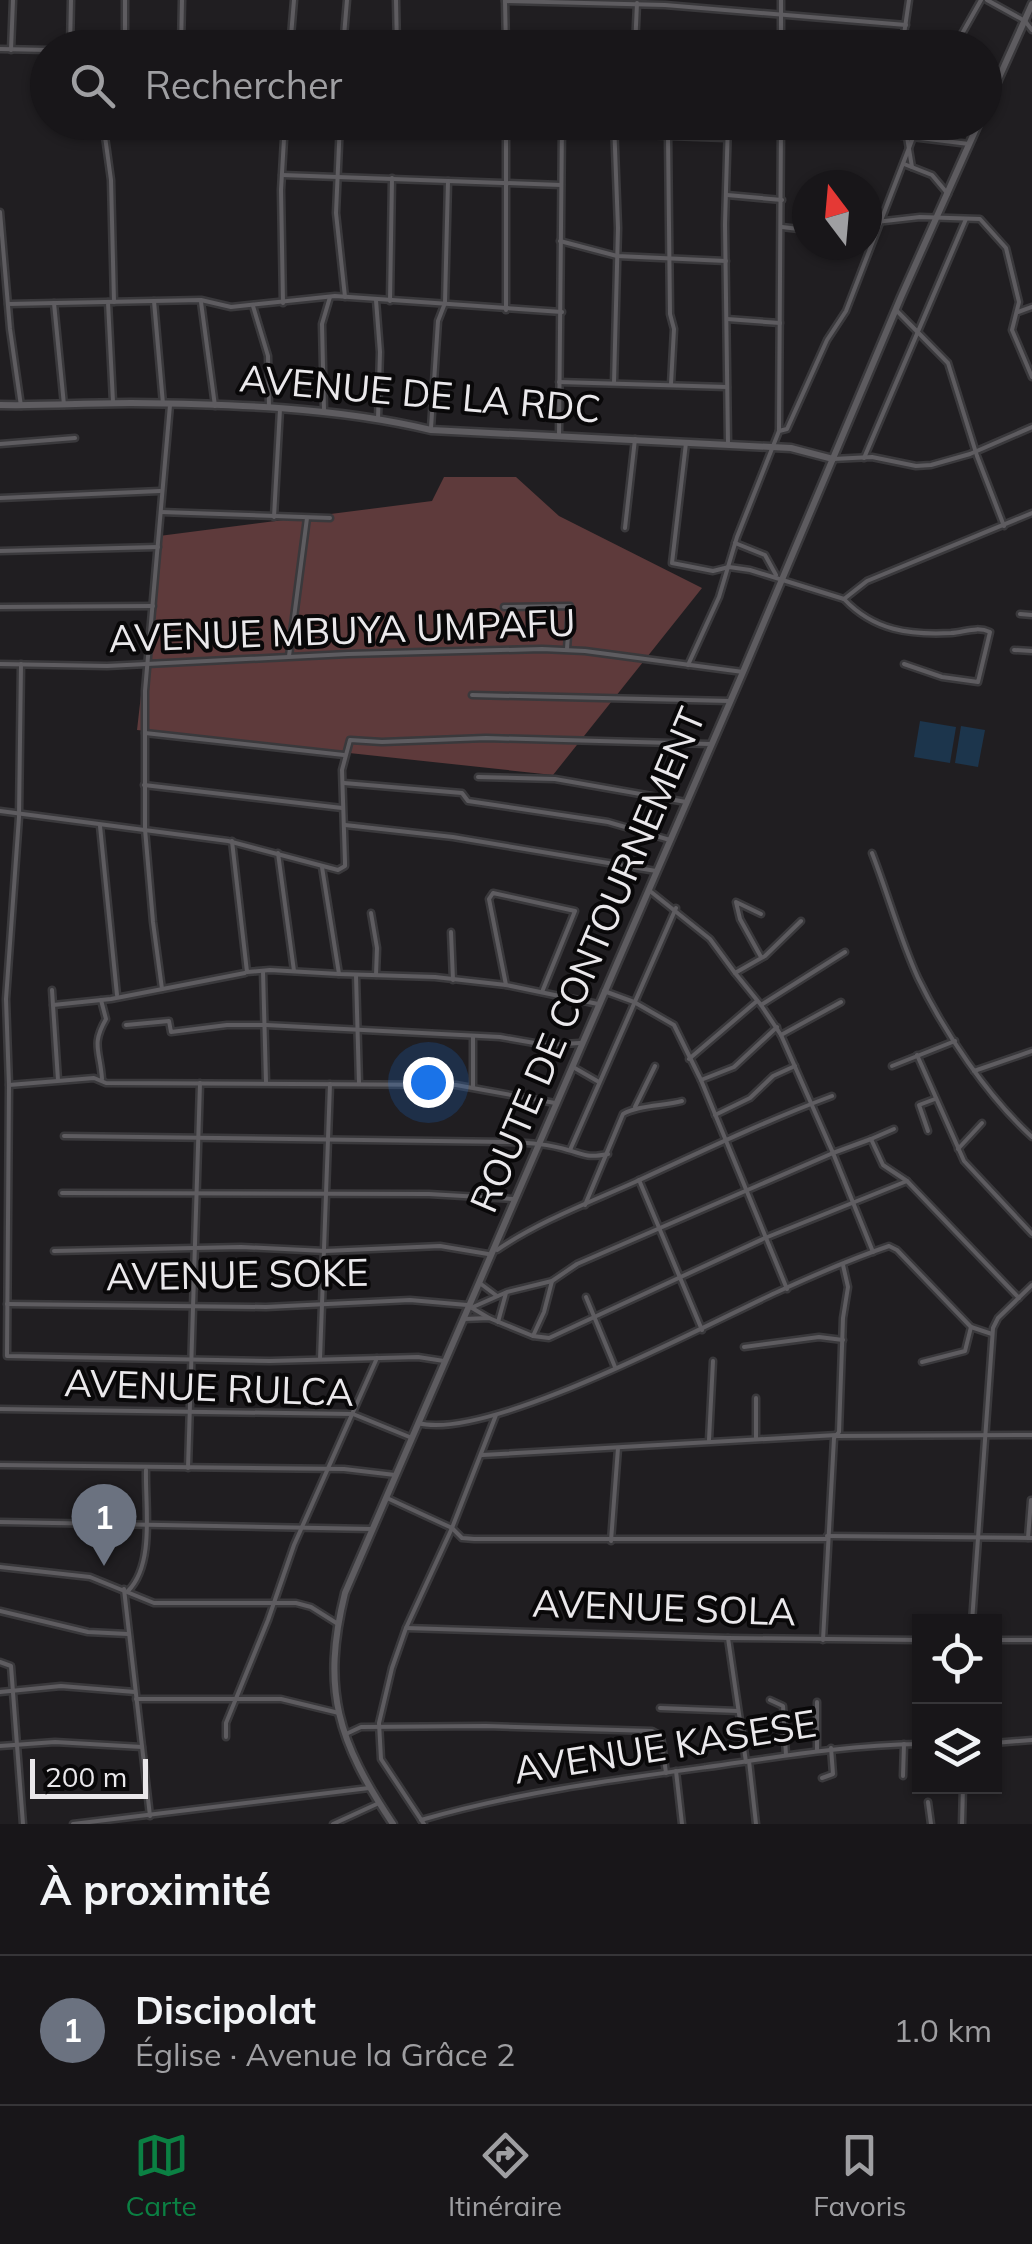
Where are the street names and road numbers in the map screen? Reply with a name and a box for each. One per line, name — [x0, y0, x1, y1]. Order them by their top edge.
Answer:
street label: AVENUE DE LA RDC — [238, 353, 603, 433]
street label: AVENUE MBUYA UMPAFU — [108, 598, 576, 662]
street label: ROUTE DE CONTOURNEMENT — [459, 700, 715, 1219]
street label: AVENUE SOKE — [105, 1248, 369, 1300]
street label: AVENUE RULCA — [63, 1358, 355, 1416]
street label: AVENUE SOLA — [531, 1578, 797, 1636]
street label: AVENUE KASESE — [510, 1698, 819, 1794]

